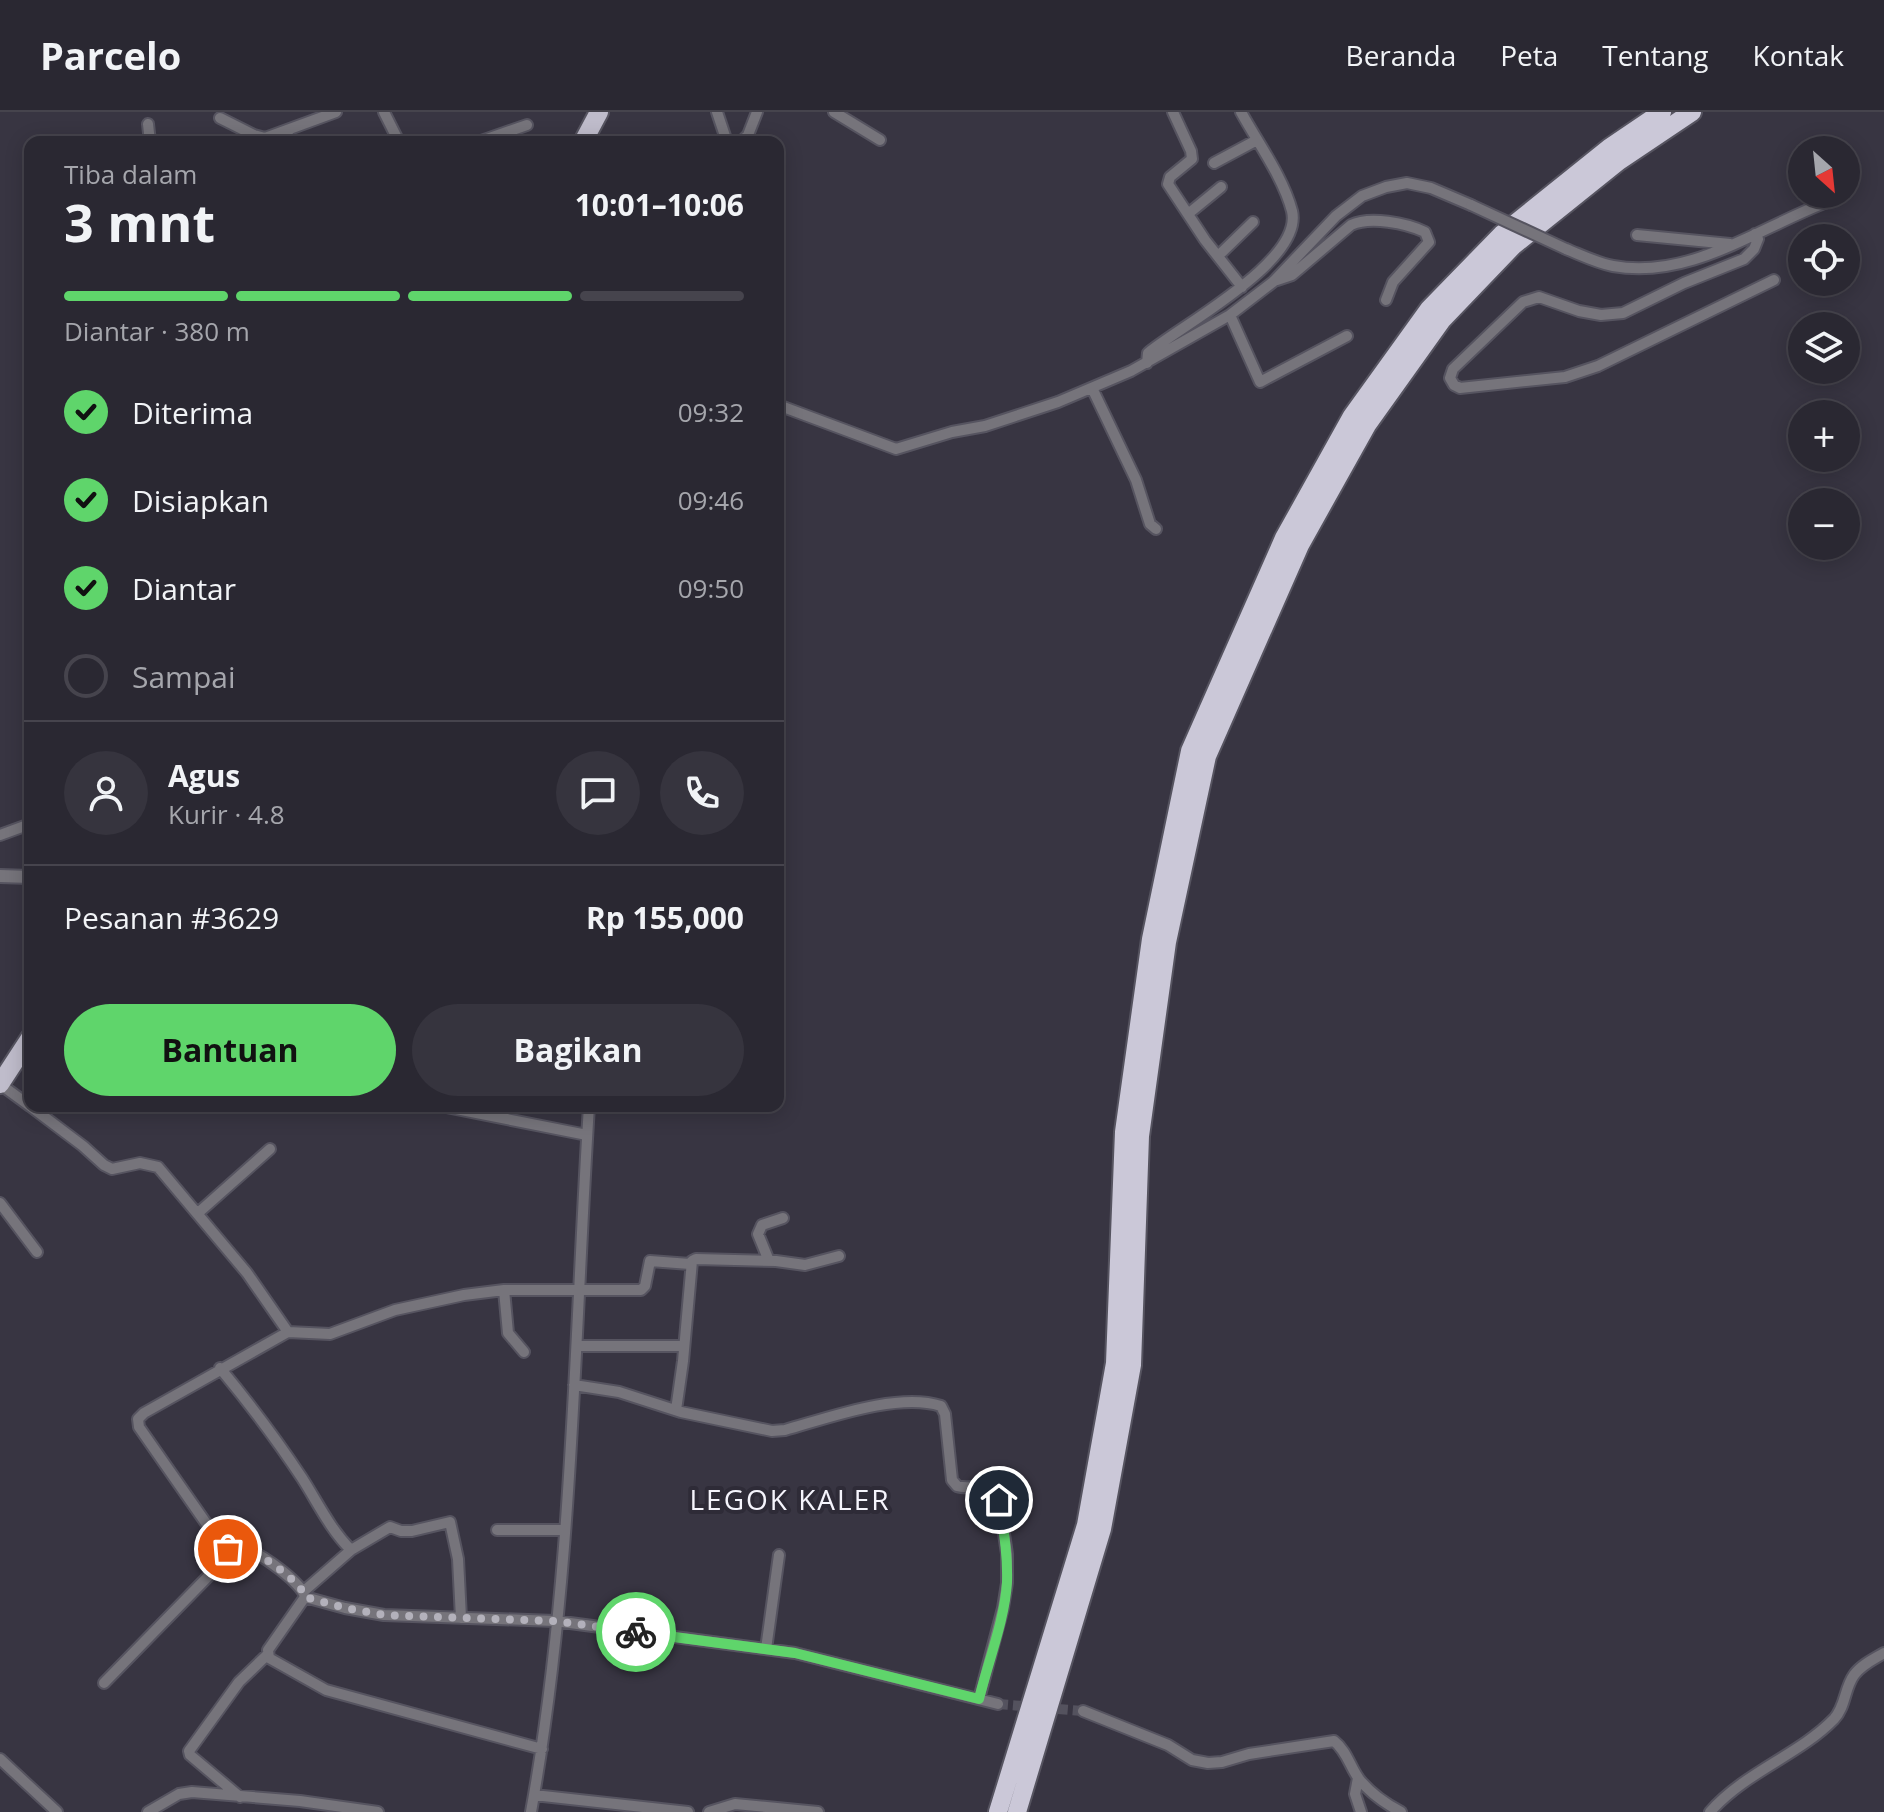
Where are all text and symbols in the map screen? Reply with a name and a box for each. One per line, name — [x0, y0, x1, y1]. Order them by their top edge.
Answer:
text: Parcelo — [40, 29, 181, 81]
text: Beranda — [1346, 36, 1456, 74]
text: Peta — [1500, 36, 1558, 74]
text: Tentang — [1602, 36, 1709, 74]
text: Kontak — [1753, 36, 1844, 74]
north arrow — [1788, 136, 1860, 208]
map controls — [1788, 136, 1860, 560]
text: Tiba dalam — [64, 156, 197, 192]
text: 10:01–10:06 — [575, 184, 744, 225]
text: 3 mnt — [64, 186, 215, 257]
button: locate — [1788, 224, 1860, 296]
button: layers — [1788, 312, 1860, 384]
text: Diantar · 380 m — [64, 313, 250, 349]
icon: check — [64, 390, 108, 434]
text: Diterima — [132, 392, 253, 433]
text: 09:32 — [678, 394, 744, 430]
button: + — [1788, 400, 1860, 472]
icon: check — [64, 478, 108, 522]
text: Disiapkan — [132, 480, 269, 521]
text: 09:46 — [678, 482, 744, 518]
button: − — [1788, 488, 1860, 560]
icon: check — [64, 566, 108, 610]
text: Diantar — [132, 568, 236, 609]
text: 09:50 — [678, 570, 744, 606]
text: Sampai — [132, 656, 236, 697]
button: person — [64, 751, 148, 835]
button: chat — [556, 751, 640, 835]
button: phone — [660, 751, 744, 835]
text: Agus — [168, 755, 240, 796]
text: Kurir · 4.8 — [168, 796, 285, 832]
text: Pesanan #3629 — [64, 897, 279, 938]
text: Rp 155,000 — [586, 897, 744, 938]
button: Bantuan — [64, 1004, 396, 1096]
button: Bagikan — [412, 1004, 744, 1096]
pin — [965, 1466, 1033, 1534]
icon: home — [977, 1478, 1021, 1522]
district label: LEGOK KALER — [689, 1480, 891, 1518]
pin — [194, 1515, 262, 1583]
icon: bag — [206, 1527, 250, 1571]
courier — [596, 1592, 676, 1672]
icon: bike — [614, 1610, 658, 1654]

